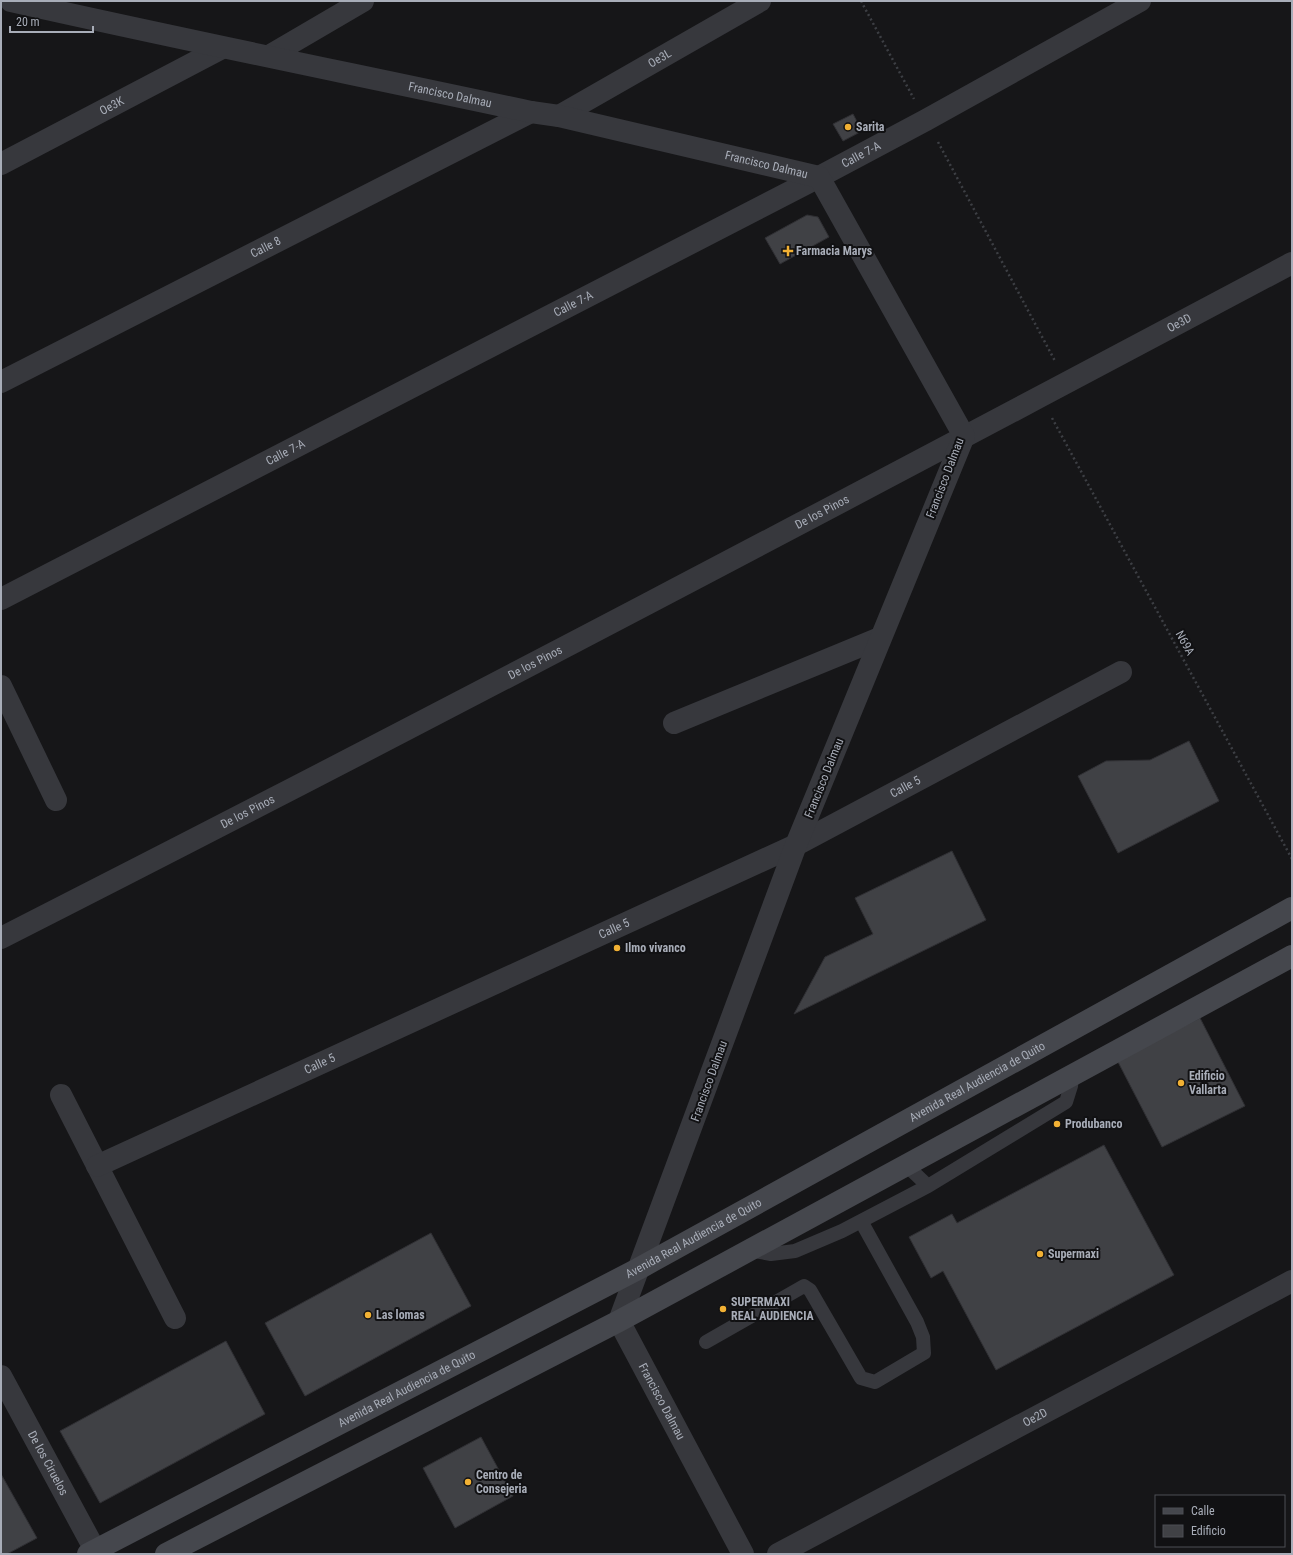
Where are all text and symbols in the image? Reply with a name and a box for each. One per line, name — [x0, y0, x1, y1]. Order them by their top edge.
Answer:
scale bar — [10, 8, 93, 34]
text: 20 m — [16, 15, 40, 29]
street label: Oe3L — [646, 46, 674, 71]
street label: Francisco Dalmau — [407, 79, 493, 110]
street label: Oe3K — [97, 94, 127, 118]
place label: Sarita — [856, 120, 885, 134]
marker: Sarita — [843, 122, 853, 132]
street label: Calle 7-A — [839, 138, 883, 171]
street label: Francisco Dalmau — [724, 148, 809, 181]
street label: Calle 8 — [248, 234, 283, 261]
place label: Farmacia Marys — [796, 244, 873, 258]
marker: Farmacia Marys — [783, 246, 793, 256]
street label: Calle 7-A — [551, 288, 595, 320]
street label: Oe3D — [1164, 311, 1194, 335]
street label: Calle 7-A — [263, 436, 307, 468]
street label: Francisco Dalmau — [923, 436, 967, 520]
street label: De los Pinos — [793, 492, 851, 532]
street label: N69A — [1173, 628, 1198, 658]
street label: De los Pinos — [506, 643, 565, 682]
street label: Francisco Dalmau — [802, 736, 846, 820]
street label: Calle 5 — [888, 773, 923, 801]
street label: De los Pinos — [218, 792, 277, 832]
street label: Calle 5 — [596, 915, 632, 942]
place label: Ilmo vivanco — [625, 941, 686, 955]
marker: Ilmo vivanco — [612, 943, 622, 953]
street label: Francisco Dalmau — [688, 1039, 730, 1123]
street label: Avenida Real Audiencia de Quito — [907, 1039, 1048, 1125]
street label: Calle 5 — [302, 1051, 337, 1077]
place label: Edificio Vallarta — [1189, 1069, 1227, 1097]
marker: Edificio Vallarta — [1176, 1078, 1186, 1088]
place label: Produbanco — [1065, 1117, 1122, 1131]
marker: Produbanco — [1052, 1119, 1062, 1129]
street label: Avenida Real Audiencia de Quito — [623, 1195, 764, 1281]
place label: Supermaxi — [1048, 1247, 1099, 1261]
marker: Supermaxi — [1035, 1249, 1045, 1259]
place label: SUPERMAXI REAL AUDIENCIA — [731, 1295, 815, 1323]
marker: SUPERMAXI REAL AUDIENCIA — [718, 1304, 728, 1314]
place label: Las lomas — [376, 1308, 425, 1322]
marker: Las lomas — [363, 1310, 373, 1320]
street label: Avenida Real Audiencia de Quito — [336, 1347, 478, 1430]
street label: Francisco Dalmau — [636, 1361, 688, 1442]
street label: Oe2D — [1020, 1405, 1050, 1430]
street label: De los Ciruelos — [25, 1428, 71, 1498]
place label: Centro de Consejeria — [476, 1468, 528, 1496]
marker: Centro de Consejeria — [463, 1477, 473, 1487]
legend — [1155, 1495, 1285, 1547]
text: Calle — [1191, 1504, 1215, 1518]
text: Edificio — [1191, 1524, 1226, 1538]

